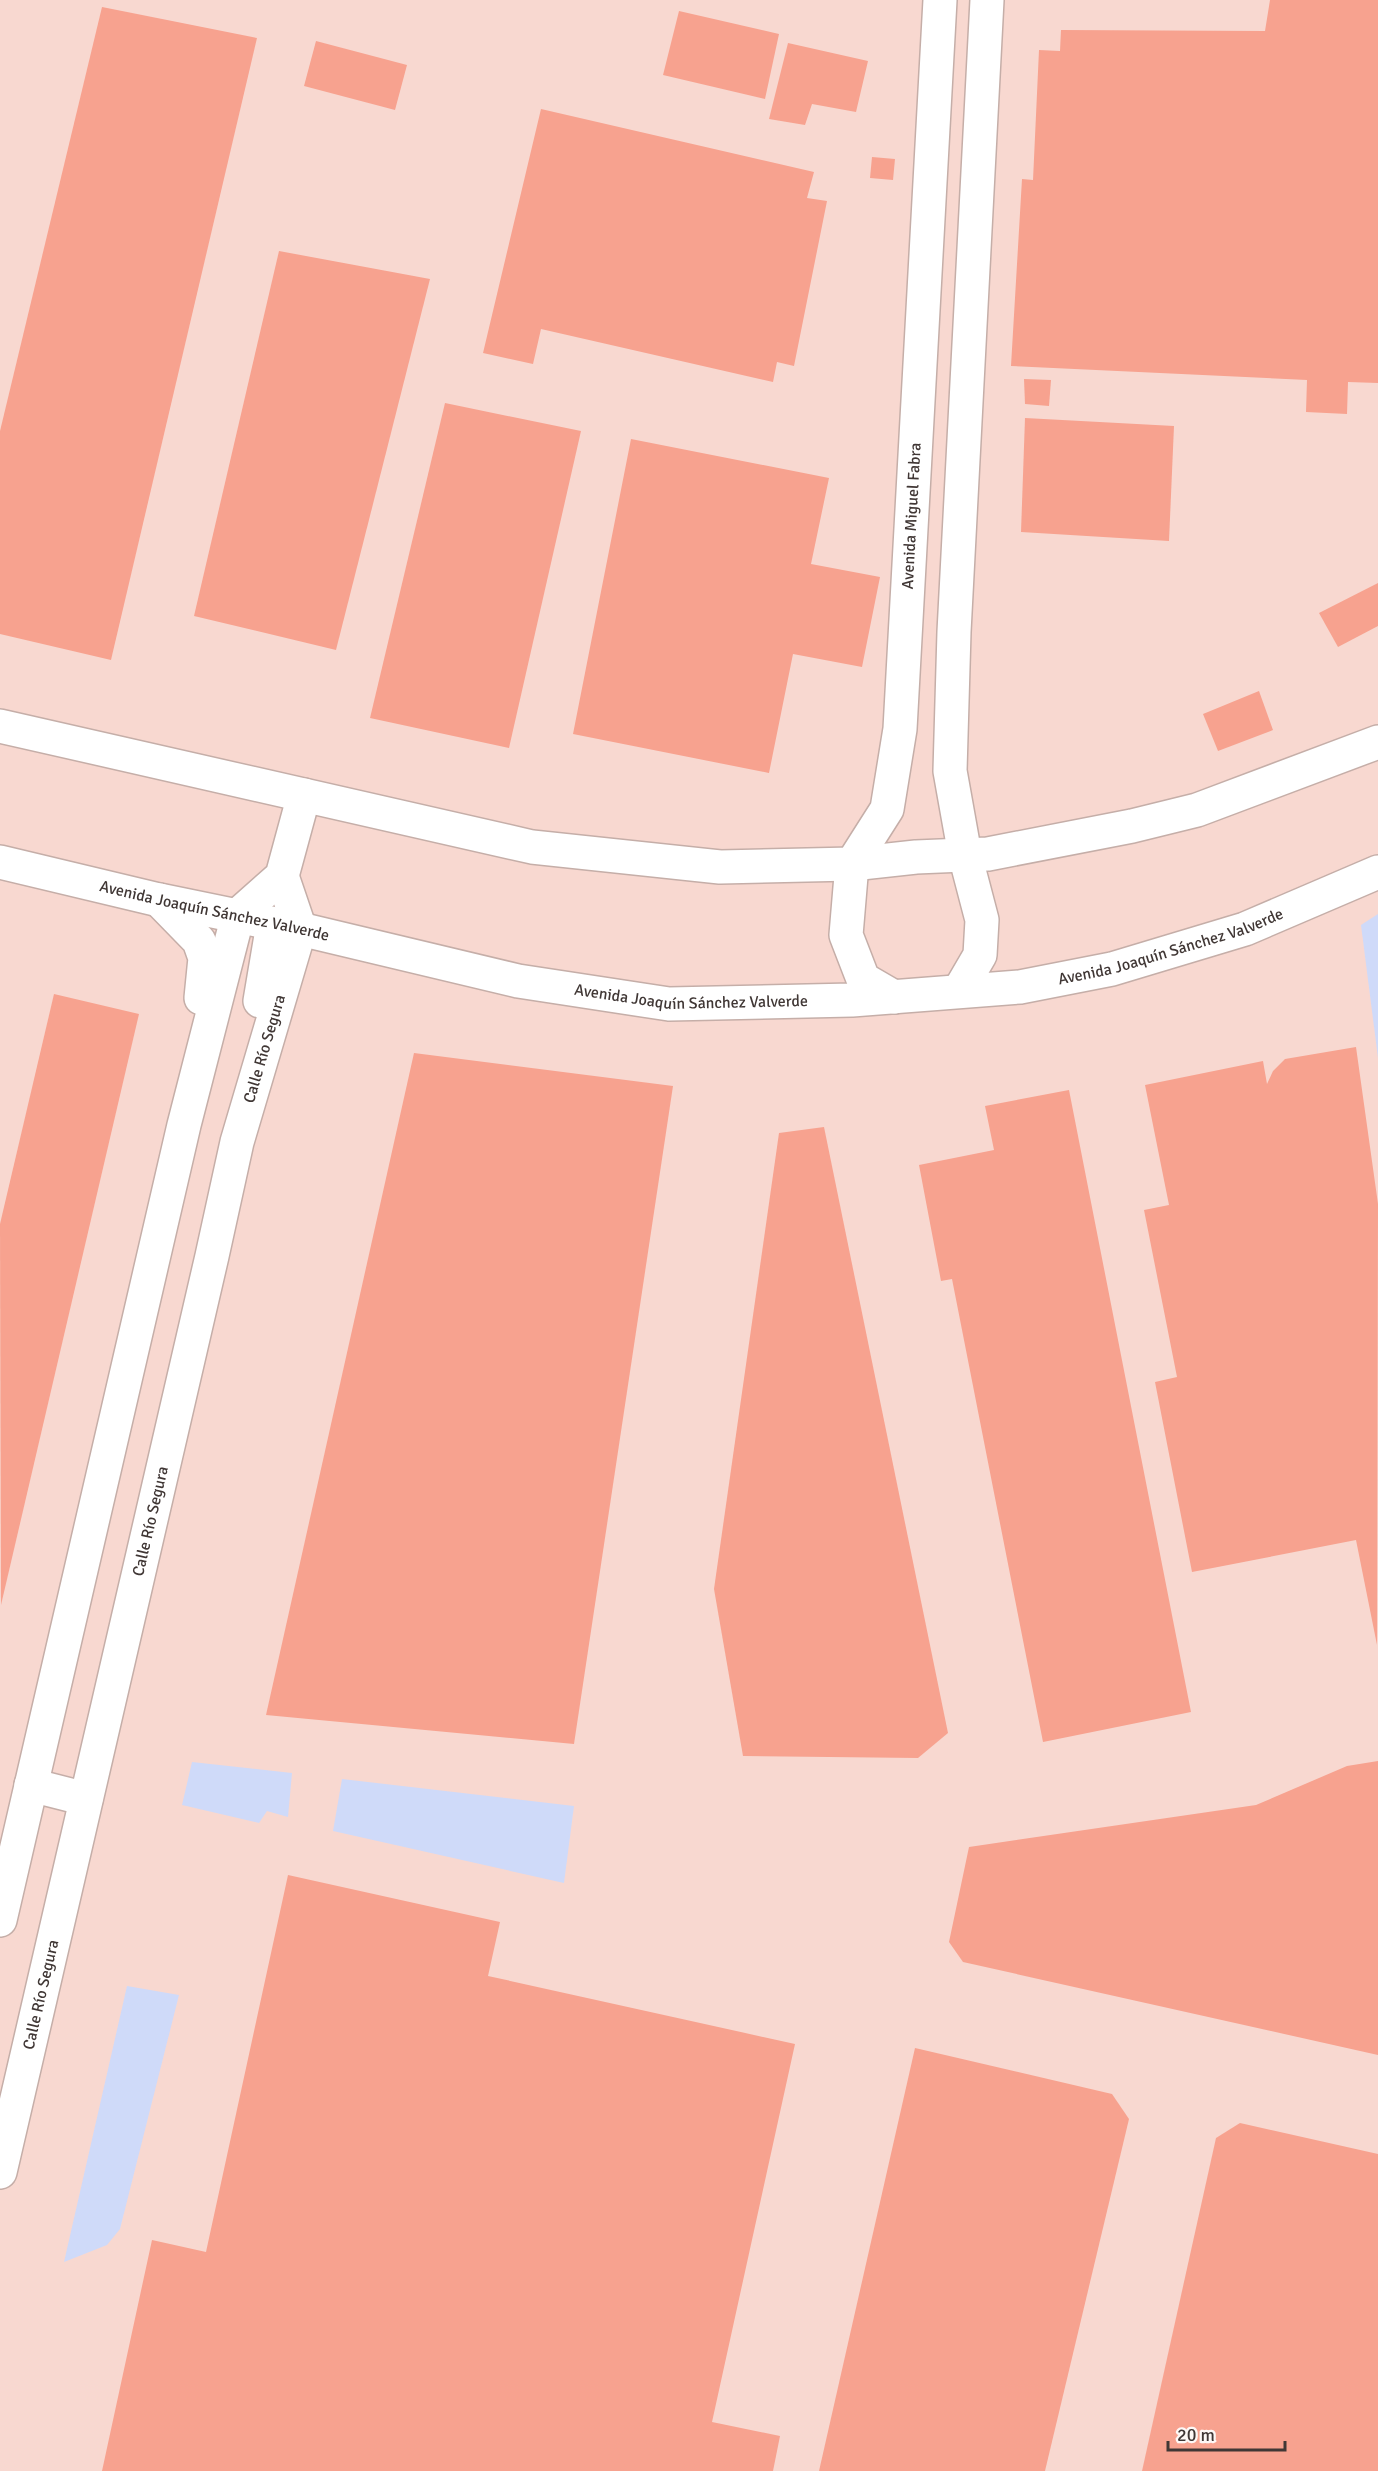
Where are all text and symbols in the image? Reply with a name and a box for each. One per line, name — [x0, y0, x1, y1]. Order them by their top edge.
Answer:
street label: Avenida Miguel Fabra — [898, 442, 926, 590]
street label: Avenida Joaquín Sánchez Valverde — [98, 876, 331, 946]
street label: Avenida Joaquín Sánchez Valverde — [1056, 904, 1286, 989]
street label: Avenida Joaquín Sánchez Valverde — [573, 980, 808, 1014]
street label: Calle Río Segura — [239, 992, 290, 1106]
street label: Calle Río Segura — [128, 1464, 173, 1578]
street label: Calle Río Segura — [19, 1938, 63, 2052]
scale bar — [1168, 2414, 1285, 2452]
text: 20 m — [1177, 2424, 1215, 2446]

